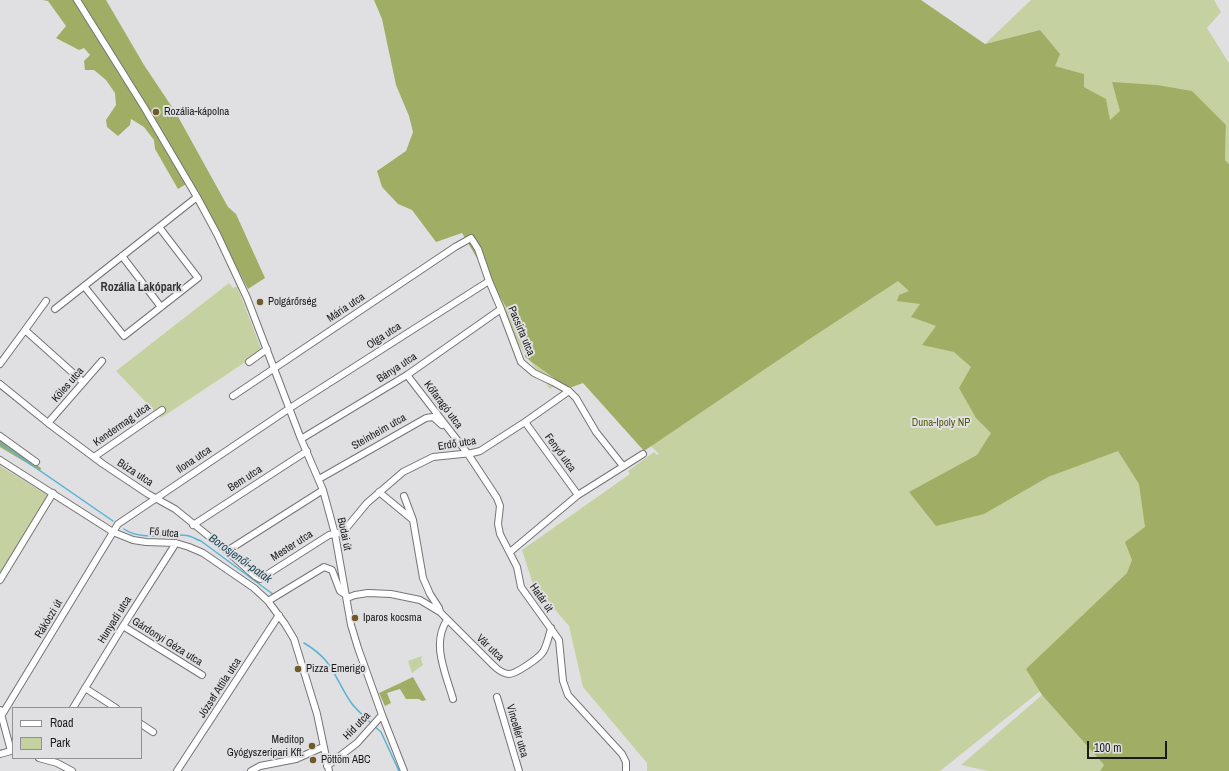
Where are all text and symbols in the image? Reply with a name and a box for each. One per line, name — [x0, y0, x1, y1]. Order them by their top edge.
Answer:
place label: Rozália-kápolna — [164, 105, 229, 119]
marker: Rozália-kápolna — [151, 107, 161, 117]
district label: Rozália Lakópark — [101, 281, 181, 295]
street label: Mária utca — [325, 291, 367, 325]
place label: Polgárőrség — [268, 295, 317, 309]
marker: Polgárőrség — [255, 297, 265, 307]
street label: Pacsirta utca — [505, 304, 537, 358]
street label: Olga utca — [364, 320, 404, 352]
street label: Bánya utca — [374, 350, 420, 386]
street label: Köles utca — [49, 365, 87, 405]
street label: Kőfaragó utca — [421, 379, 465, 431]
street label: Kendermag utca — [91, 401, 153, 449]
street label: Steinheim utca — [349, 411, 409, 453]
park label: Duna-Ipoly NP — [912, 416, 970, 430]
street label: Fenyő utca — [542, 431, 578, 475]
street label: Erdő utca — [437, 434, 477, 454]
street label: Ilona utca — [174, 444, 214, 476]
street label: Búza utca — [115, 457, 155, 489]
street label: Bem utca — [225, 463, 265, 495]
street label: Budai út — [334, 516, 354, 552]
street label: Fő utca — [149, 525, 179, 541]
street label: Mester utca — [269, 528, 315, 564]
water label: Borosjenői-patak — [206, 531, 274, 587]
street label: Határ út — [526, 581, 556, 615]
street label: Hunyadi utca — [95, 594, 135, 646]
street label: Rákóczi út — [32, 597, 66, 641]
place label: Iparos kocsma — [363, 611, 422, 625]
marker: Iparos kocsma — [350, 613, 360, 623]
street label: Gárdonyi Géza utca — [129, 615, 205, 669]
street label: Vár utca — [474, 632, 506, 664]
street label: József Attila utca — [196, 656, 244, 720]
place label: Pizza Emerigo — [306, 662, 365, 676]
marker: Pizza Emerigo — [293, 664, 303, 674]
street label: Vincellér utca — [503, 703, 531, 759]
legend — [12, 707, 142, 759]
street label: Híd utca — [341, 709, 373, 743]
text: Road — [50, 715, 74, 731]
place label: Meditop Gyógyszeripari Kft. — [227, 733, 304, 759]
scale bar — [1089, 733, 1169, 759]
text: Park — [50, 735, 70, 751]
text: 100 m — [1094, 740, 1121, 756]
marker: Meditop Gyógyszeripari Kft. — [307, 741, 317, 751]
place label: Pöttöm ABC — [321, 753, 371, 767]
marker: Pöttöm ABC — [308, 755, 318, 765]

